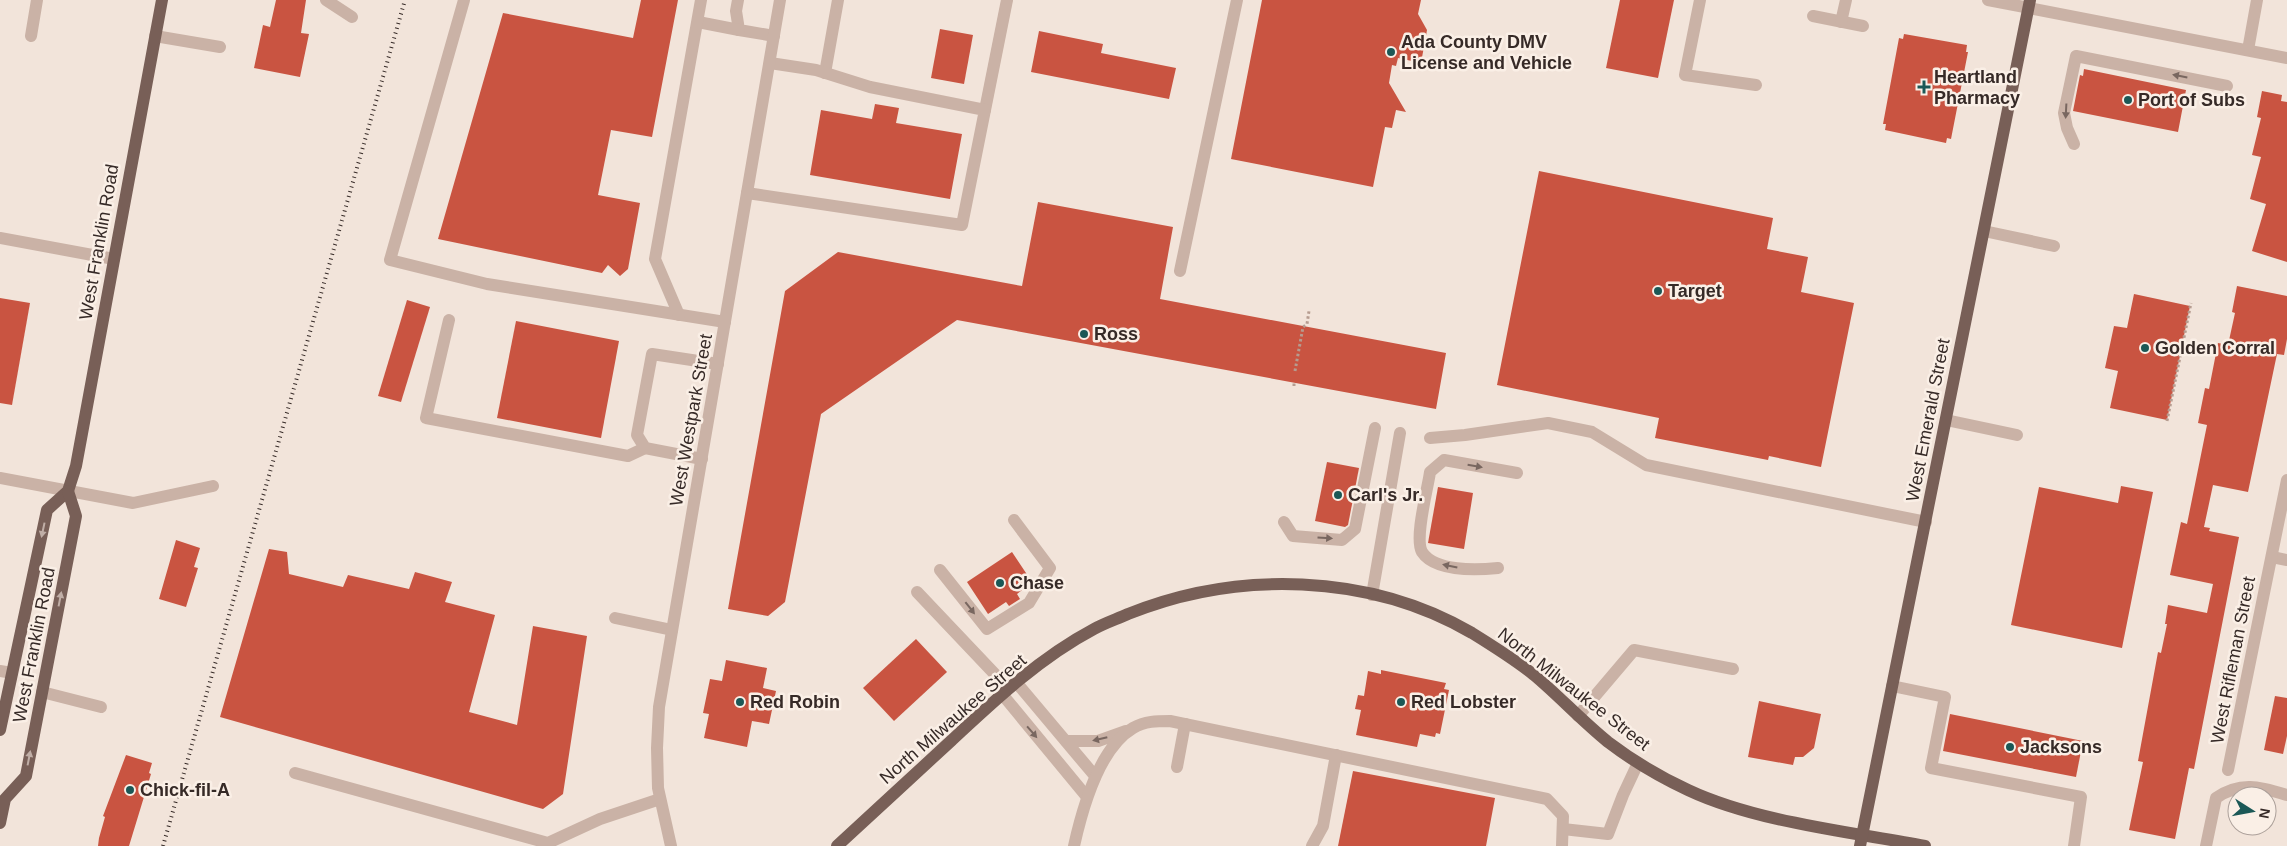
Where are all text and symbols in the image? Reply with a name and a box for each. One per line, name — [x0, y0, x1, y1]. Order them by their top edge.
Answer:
place label: Ada County DMV License and Vehicle — [1401, 32, 1572, 73]
marker: Ada County DMV License and Vehicle — [1385, 46, 1397, 58]
place label: Heartland Pharmacy — [1934, 67, 2020, 108]
one-way arrow — [2171, 72, 2187, 80]
marker: Heartland Pharmacy — [1918, 81, 1930, 93]
place label: Port of Subs — [2138, 90, 2245, 110]
marker: Port of Subs — [2122, 94, 2134, 106]
one-way arrow — [2061, 104, 2069, 120]
street label: West Franklin Road — [75, 163, 123, 321]
place label: Target — [1668, 281, 1722, 301]
marker: Target — [1652, 285, 1664, 297]
place label: Ross — [1094, 324, 1138, 344]
marker: Ross — [1078, 328, 1090, 340]
street label: West Westpark Street — [666, 332, 716, 508]
street label: West Emerald Street — [1902, 337, 1954, 503]
place label: Golden Corral — [2155, 338, 2275, 358]
marker: Golden Corral — [2139, 342, 2151, 354]
one-way arrow — [1467, 462, 1483, 470]
place label: Carl's Jr. — [1348, 485, 1423, 505]
marker: Carl's Jr. — [1332, 489, 1344, 501]
one-way arrow — [39, 522, 47, 537]
one-way arrow — [1317, 535, 1333, 543]
one-way arrow — [1442, 562, 1457, 570]
street label: West Franklin Road — [9, 566, 59, 724]
place label: Chase — [1010, 573, 1064, 593]
street label: West Rifleman Street — [2207, 575, 2259, 745]
marker: Chase — [994, 577, 1006, 589]
one-way arrow — [57, 591, 65, 607]
one-way arrow — [965, 601, 976, 614]
street label: North Milwaukee Street — [1494, 624, 1654, 754]
street label: North Milwaukee Street — [876, 650, 1030, 788]
place label: Red Robin — [750, 692, 840, 712]
place label: Red Lobster — [1411, 692, 1516, 712]
marker: Red Robin — [734, 696, 746, 708]
marker: Red Lobster — [1395, 696, 1407, 708]
one-way arrow — [1026, 726, 1038, 738]
one-way arrow — [1093, 735, 1108, 743]
place label: Jacksons — [2020, 737, 2102, 757]
marker: Jacksons — [2004, 741, 2016, 753]
one-way arrow — [26, 750, 34, 766]
place label: Chick-fil-A — [140, 780, 230, 800]
marker: Chick-fil-A — [124, 784, 136, 796]
north arrow — [2227, 786, 2277, 836]
text: N — [2256, 807, 2274, 820]

